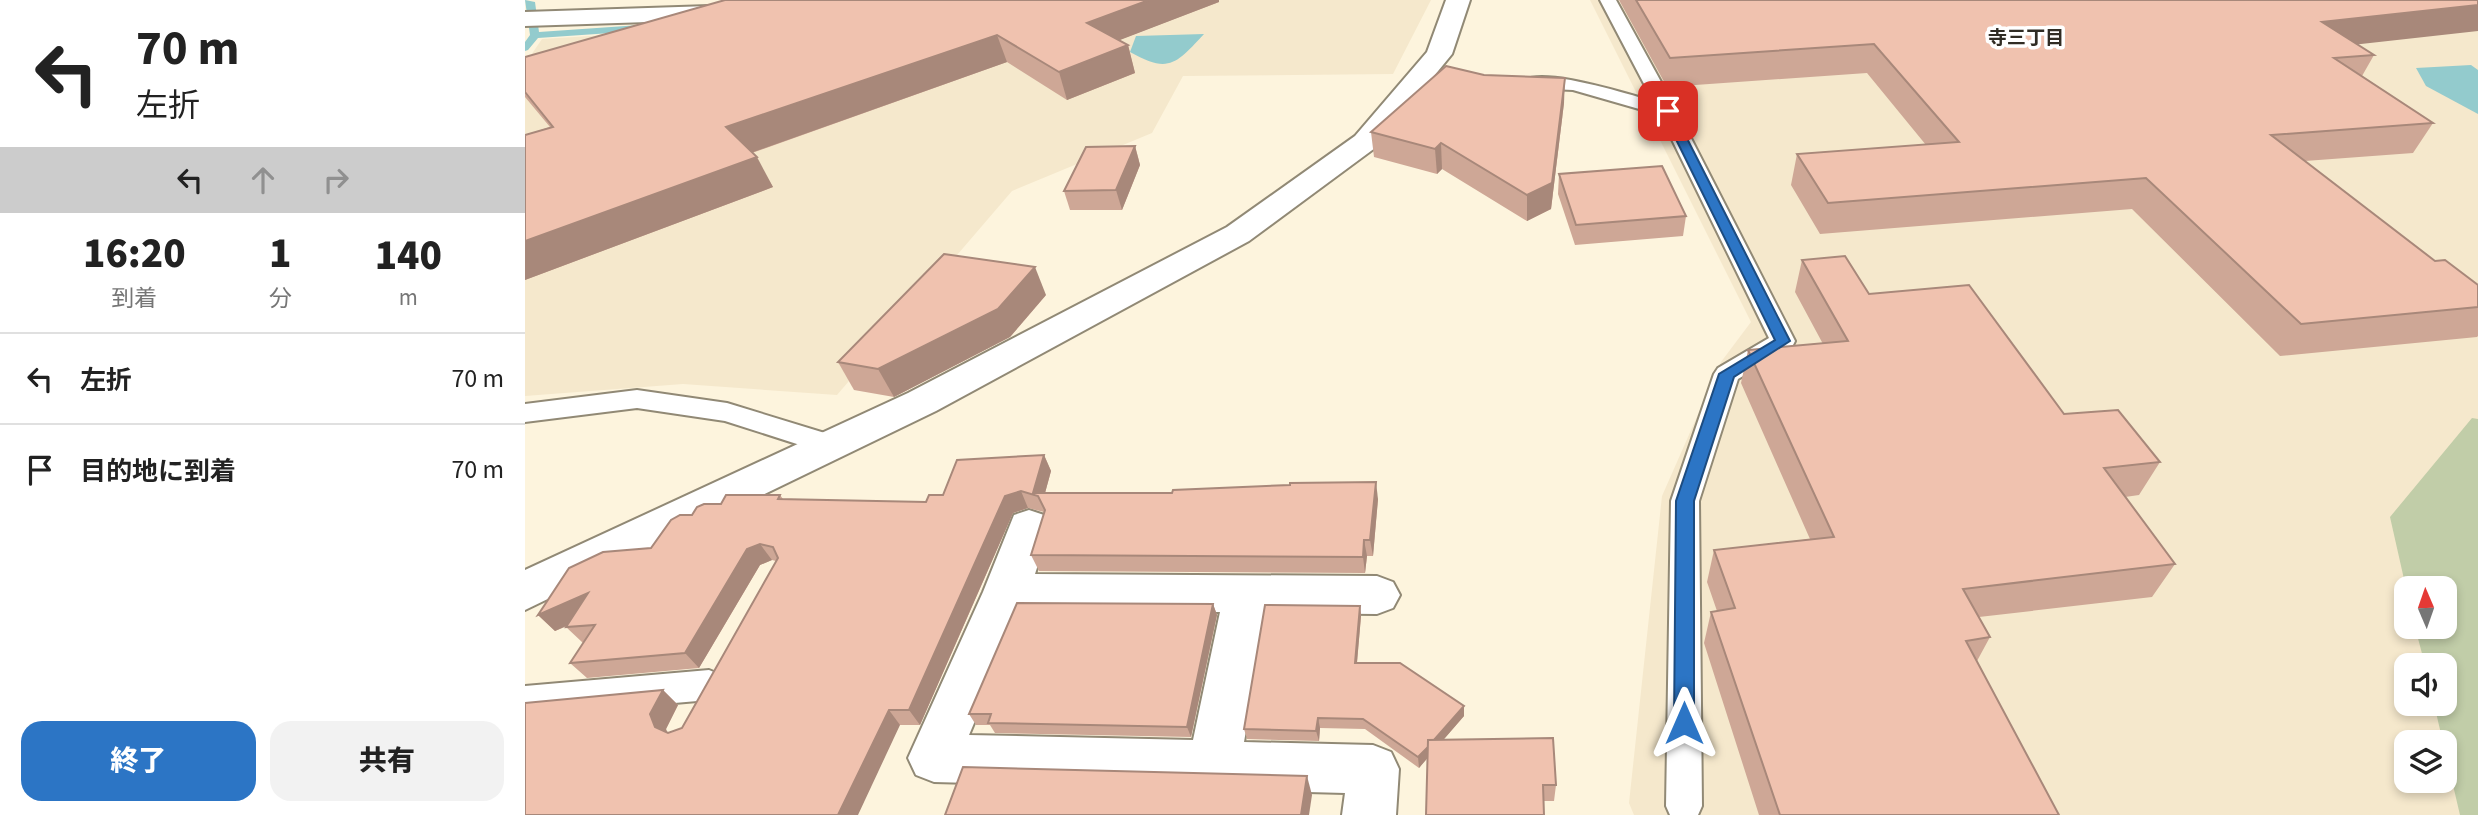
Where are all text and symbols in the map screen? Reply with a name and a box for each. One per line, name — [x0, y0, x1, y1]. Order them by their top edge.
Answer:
text: 70 m — [136, 14, 240, 84]
district label: 寺三丁目 — [1988, 25, 2064, 52]
icon: left — [21, 28, 112, 119]
pin — [1638, 81, 1698, 141]
text: 左折 — [136, 83, 200, 129]
icon: arrive — [1649, 92, 1687, 130]
icon: left — [171, 161, 209, 199]
icon: ahead — [244, 161, 282, 199]
icon: right — [317, 161, 355, 199]
text: 16:20 — [83, 224, 186, 284]
text: 1 — [269, 224, 291, 284]
text: 140 — [375, 226, 442, 286]
text: m — [399, 281, 418, 314]
text: 到着 — [111, 282, 157, 315]
text: 分 — [269, 282, 292, 315]
icon: left — [21, 360, 59, 398]
text: 70 m — [451, 360, 504, 397]
text: 左折 — [80, 362, 132, 399]
icon: arrive — [21, 451, 59, 489]
text: 70 m — [451, 451, 504, 488]
text: 目的地に到着 — [80, 453, 236, 490]
north arrow — [2394, 576, 2457, 639]
map controls — [2394, 576, 2457, 793]
button: sound — [2394, 653, 2457, 716]
position arrow — [1647, 686, 1721, 760]
button: 終了 — [21, 721, 256, 801]
button: 共有 — [270, 721, 504, 801]
button: layers — [2394, 730, 2457, 793]

